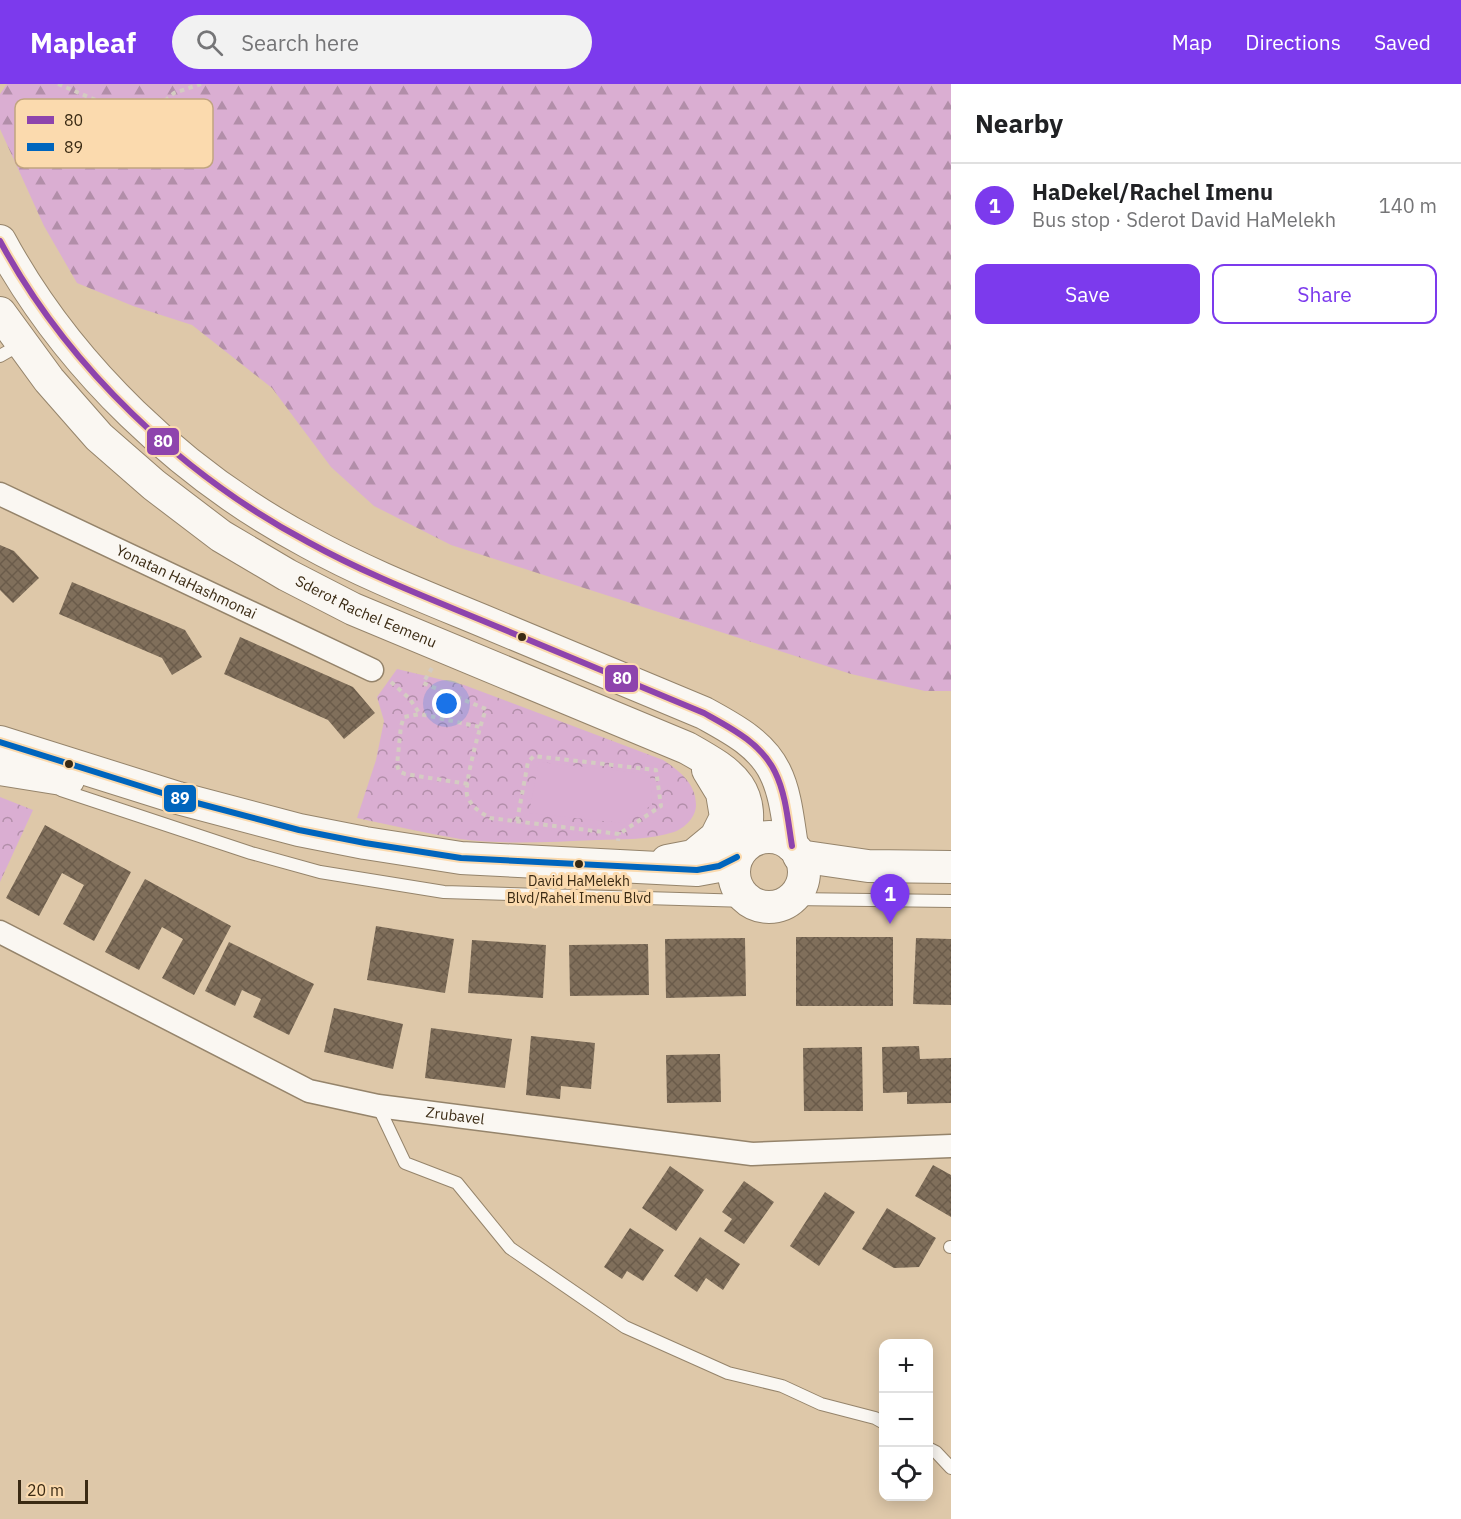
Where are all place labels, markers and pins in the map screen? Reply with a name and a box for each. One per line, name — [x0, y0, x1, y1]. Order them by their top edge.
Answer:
unlabelled marker — [516, 631, 528, 643]
unlabelled marker — [63, 758, 75, 770]
marker: David HaMelekh Blvd/Rahel Imenu Blvd — [573, 858, 585, 870]
place label: David HaMelekh Blvd/Rahel Imenu Blvd — [507, 872, 651, 907]
pin: 1 — [870, 874, 910, 924]

